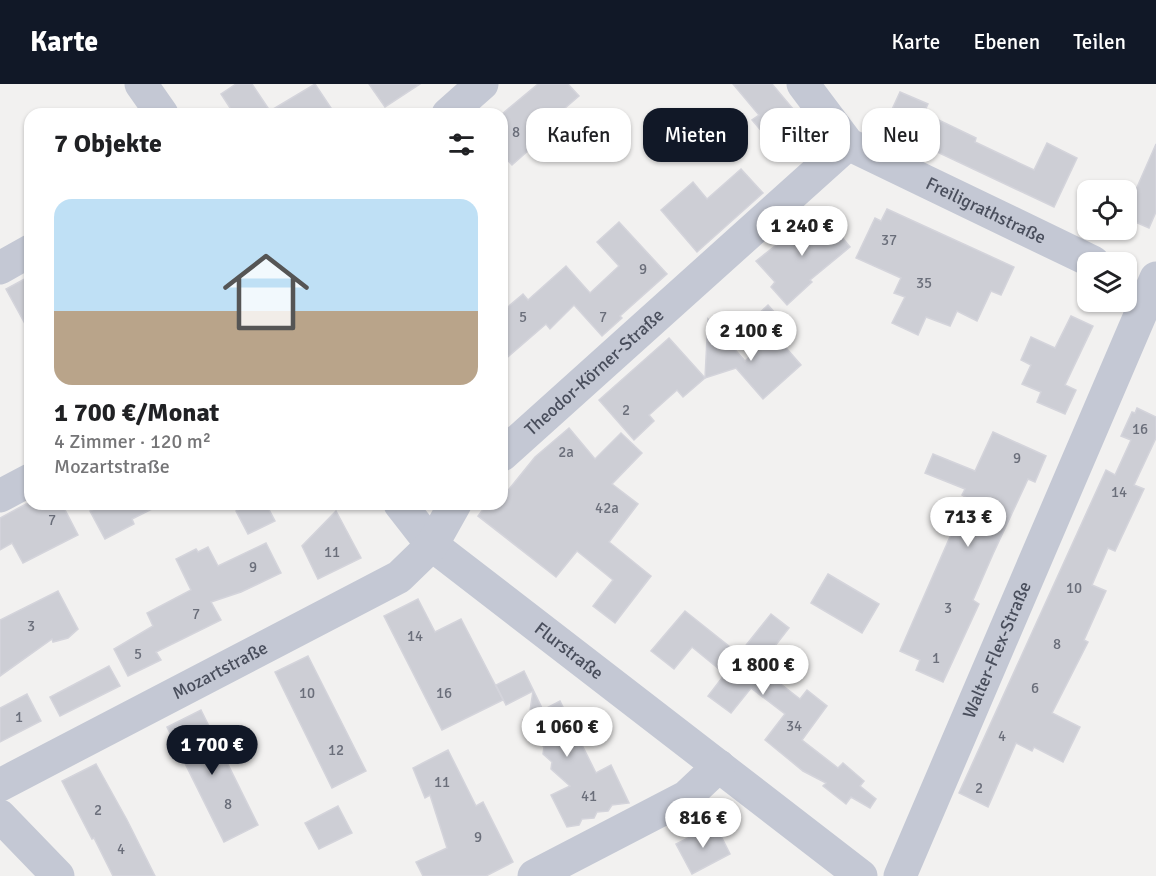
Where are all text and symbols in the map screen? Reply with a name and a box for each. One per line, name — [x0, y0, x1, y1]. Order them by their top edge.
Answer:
text: Karte — [30, 25, 98, 59]
text: Karte — [891, 29, 940, 55]
text: Ebenen — [973, 29, 1040, 55]
text: Teilen — [1073, 29, 1126, 55]
chip: Kaufen — [526, 108, 631, 162]
chip: Mieten — [643, 108, 748, 162]
chip: Filter — [760, 108, 850, 162]
chip: Neu — [862, 108, 940, 162]
house number: 8 — [512, 123, 520, 141]
text: 7 Objekte — [54, 128, 162, 160]
icon: filters — [445, 128, 478, 161]
street label: Freiligrathstraße — [922, 172, 1049, 249]
map controls — [1077, 180, 1137, 312]
button: locate — [1077, 180, 1137, 240]
pin: 1 240 € — [747, 206, 857, 257]
text: 1 240 € — [771, 213, 833, 238]
house number: 37 — [881, 231, 897, 249]
icon: home — [212, 238, 320, 346]
button: layers — [1077, 252, 1137, 312]
house number: 9 — [639, 260, 647, 278]
house number: 35 — [916, 274, 932, 292]
street label: Theodor-Körner-Straße — [520, 304, 668, 440]
house number: 5 — [519, 308, 527, 326]
house number: 7 — [599, 308, 607, 326]
pin: 2 100 € — [696, 311, 806, 362]
text: 2 100 € — [720, 318, 782, 343]
text: 1 700 €/Monat — [54, 397, 219, 429]
house number: 2 — [622, 401, 630, 419]
house number: 16 — [1132, 420, 1148, 438]
text: 4 Zimmer · 120 m² — [54, 429, 211, 454]
house number: 2a — [558, 443, 574, 461]
house number: 9 — [1013, 449, 1021, 467]
text: Mozartstraße — [54, 454, 170, 479]
house number: 14 — [1111, 483, 1127, 501]
pin: 713 € — [926, 497, 1010, 548]
house number: 42a — [595, 499, 619, 517]
text: 713 € — [944, 504, 992, 529]
house number: 7 — [48, 511, 56, 529]
house number: 11 — [324, 543, 340, 561]
house number: 9 — [249, 558, 257, 576]
street label: Walter-Flex-Straße — [958, 578, 1036, 722]
house number: 10 — [1066, 579, 1082, 597]
house number: 3 — [944, 599, 952, 617]
house number: 7 — [192, 605, 200, 623]
house number: 3 — [27, 617, 35, 635]
street label: Flurstraße — [530, 617, 608, 684]
house number: 14 — [407, 627, 423, 645]
house number: 8 — [1053, 635, 1061, 653]
street label: Mozartstraße — [169, 637, 271, 704]
house number: 5 — [134, 645, 142, 663]
pin: 1 800 € — [708, 645, 818, 696]
house number: 1 — [932, 649, 940, 667]
text: 1 800 € — [732, 652, 794, 677]
house number: 6 — [1031, 679, 1039, 697]
house number: 10 — [299, 684, 315, 702]
house number: 16 — [436, 684, 452, 702]
pin: 1 060 € — [512, 707, 622, 758]
house number: 1 — [15, 708, 23, 726]
text: 1 060 € — [536, 714, 598, 739]
house number: 34 — [786, 717, 802, 735]
pin: 1 700 € — [157, 725, 267, 776]
house number: 4 — [998, 727, 1006, 745]
text: 1 700 € — [181, 732, 243, 757]
house number: 12 — [328, 741, 344, 759]
house number: 11 — [434, 773, 450, 791]
house number: 2 — [975, 779, 983, 797]
house number: 41 — [581, 787, 597, 805]
house number: 8 — [224, 795, 232, 813]
pin: 816 € — [661, 798, 745, 849]
house number: 2 — [94, 801, 102, 819]
text: 816 € — [679, 805, 727, 830]
house number: 9 — [474, 828, 482, 846]
house number: 4 — [117, 840, 125, 858]

